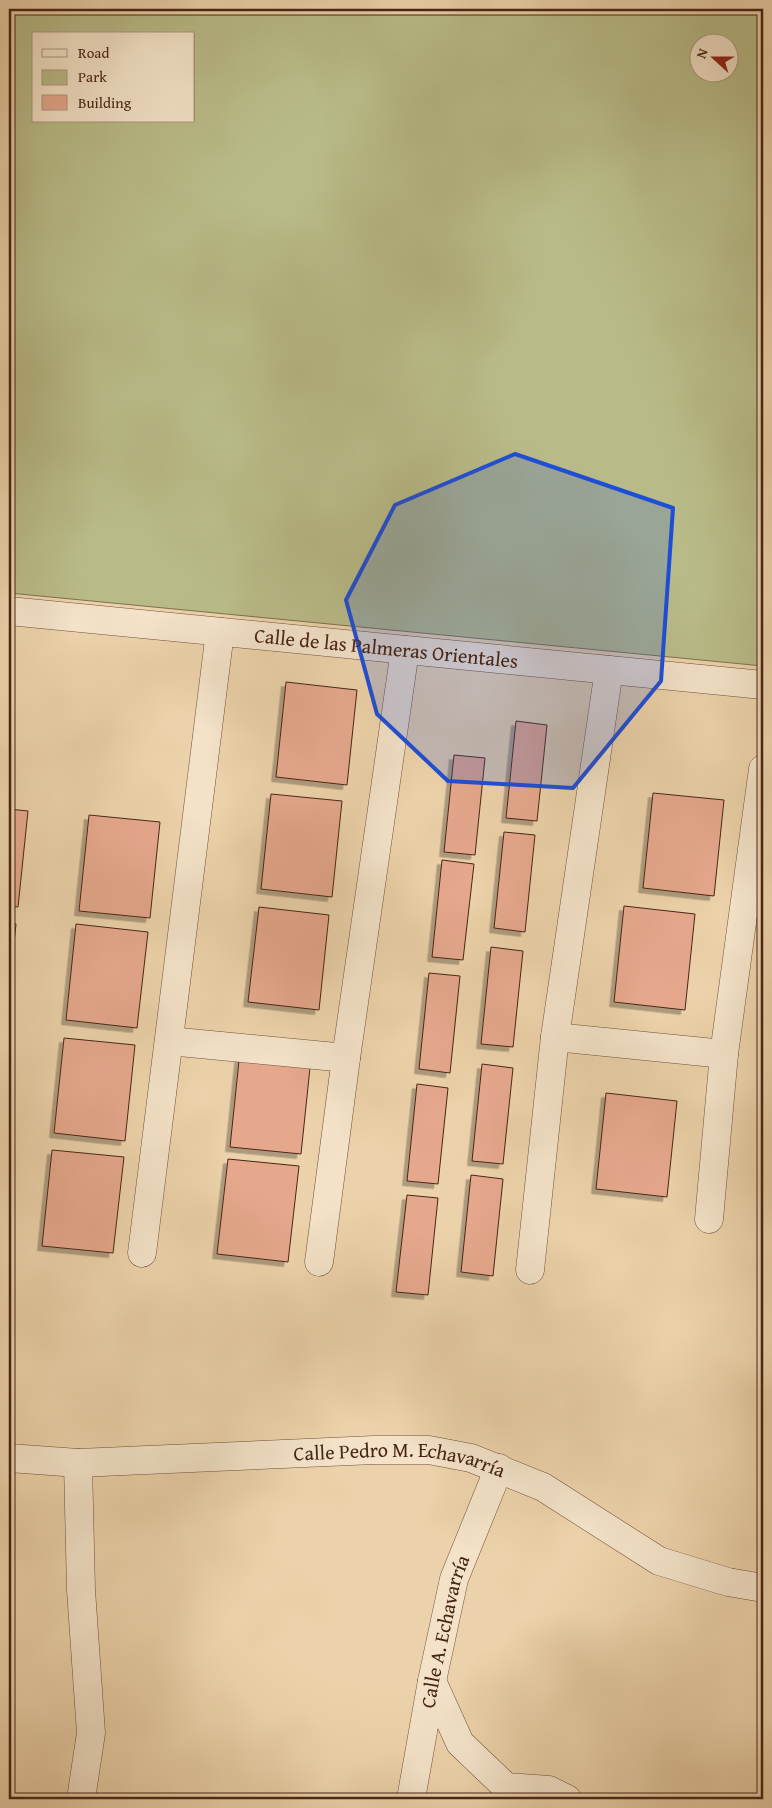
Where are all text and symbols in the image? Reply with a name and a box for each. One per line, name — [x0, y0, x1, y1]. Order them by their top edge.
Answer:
legend — [32, 32, 195, 122]
north arrow — [690, 32, 740, 82]
text: Road — [78, 42, 109, 63]
text: N — [691, 45, 713, 61]
text: Park — [78, 66, 107, 87]
text: Building — [78, 92, 132, 113]
street label: Calle de las Palmeras Orientales — [253, 620, 520, 675]
street label: Calle Pedro M. Echavarría — [293, 1435, 510, 1485]
street label: Calle A. Echavarría — [412, 1550, 477, 1710]

